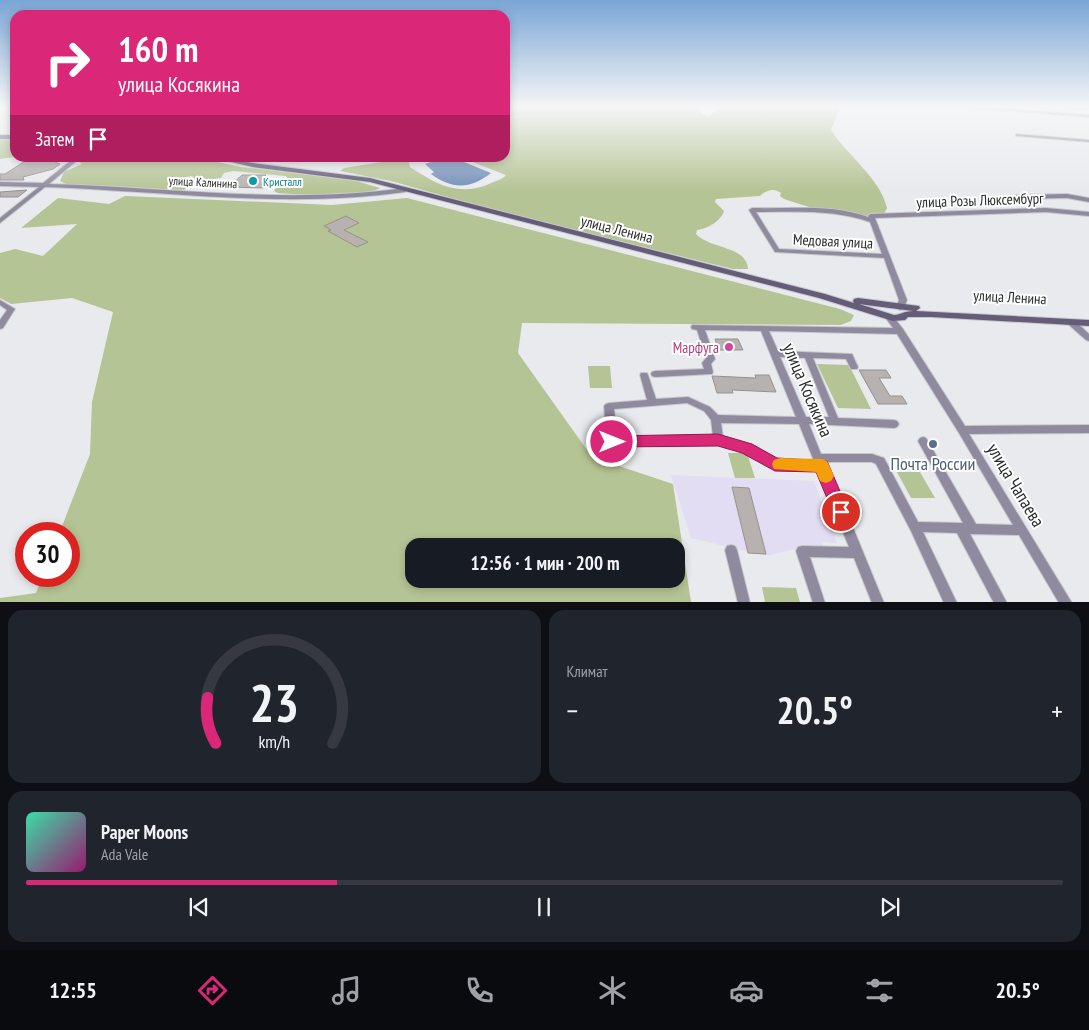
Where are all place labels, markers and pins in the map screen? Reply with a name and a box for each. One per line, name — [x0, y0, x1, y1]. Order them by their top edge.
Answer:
place label: Кристалл — [263, 174, 302, 189]
marker: Кристалл — [247, 175, 259, 187]
place label: Марфуга — [673, 338, 719, 357]
marker: Марфуга — [723, 341, 735, 353]
marker: Почта России — [927, 438, 939, 450]
place label: Почта России — [891, 452, 975, 475]
pin — [820, 491, 862, 533]

